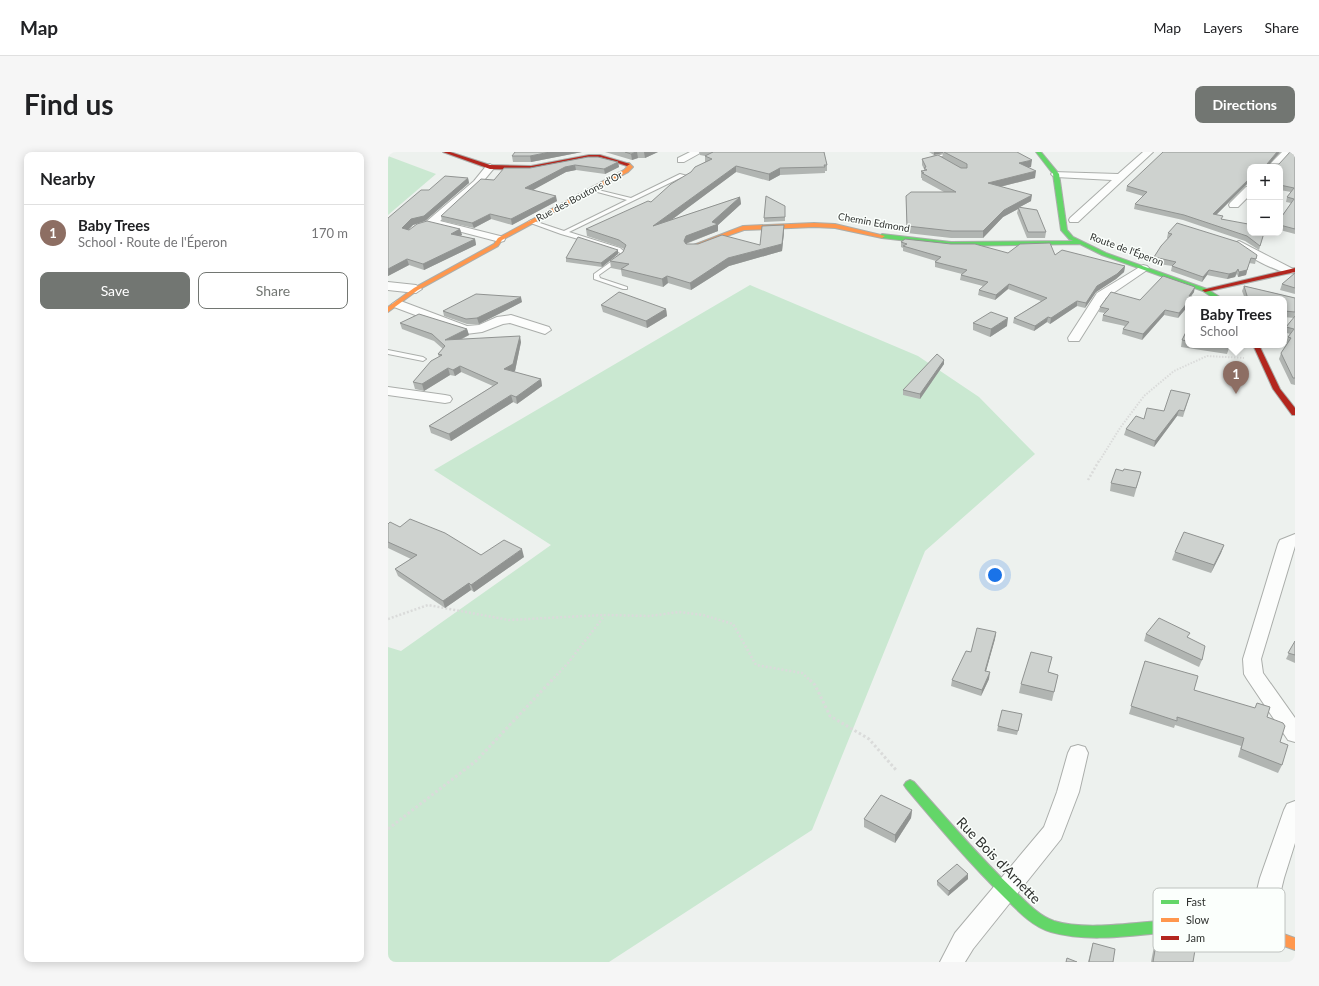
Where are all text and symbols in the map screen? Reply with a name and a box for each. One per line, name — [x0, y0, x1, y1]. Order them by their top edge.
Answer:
text: Map — [20, 16, 58, 39]
text: Map — [1153, 19, 1181, 36]
text: Layers — [1203, 19, 1243, 36]
text: Share — [1265, 19, 1299, 36]
button: Directions — [1195, 86, 1295, 123]
text: Find us — [24, 87, 114, 121]
map controls — [1247, 164, 1283, 236]
button: + — [1247, 164, 1283, 200]
text: Nearby — [40, 168, 95, 189]
street label: Rue des Boutons d'Or — [534, 168, 624, 224]
button: − — [1247, 200, 1283, 236]
street label: Chemin Edmond — [837, 210, 911, 234]
text: Baby Trees — [78, 216, 150, 234]
text: 1 — [49, 225, 57, 241]
text: 170 m — [311, 225, 348, 241]
street label: Route de l'Éperon — [1088, 230, 1166, 268]
text: School · Route de l'Éperon — [78, 234, 227, 250]
button: Save — [40, 272, 190, 309]
button: Share — [198, 272, 348, 309]
popup — [1185, 296, 1287, 348]
text: Baby Trees — [1200, 305, 1272, 323]
text: School — [1200, 323, 1238, 339]
pin: 1 — [1223, 361, 1249, 394]
your location — [985, 565, 1005, 585]
street label: Rue Bois d'Arnette — [953, 813, 1045, 907]
legend — [1153, 888, 1285, 952]
text: Fast — [1186, 895, 1206, 908]
text: Slow — [1186, 913, 1210, 926]
text: Jam — [1186, 931, 1205, 944]

